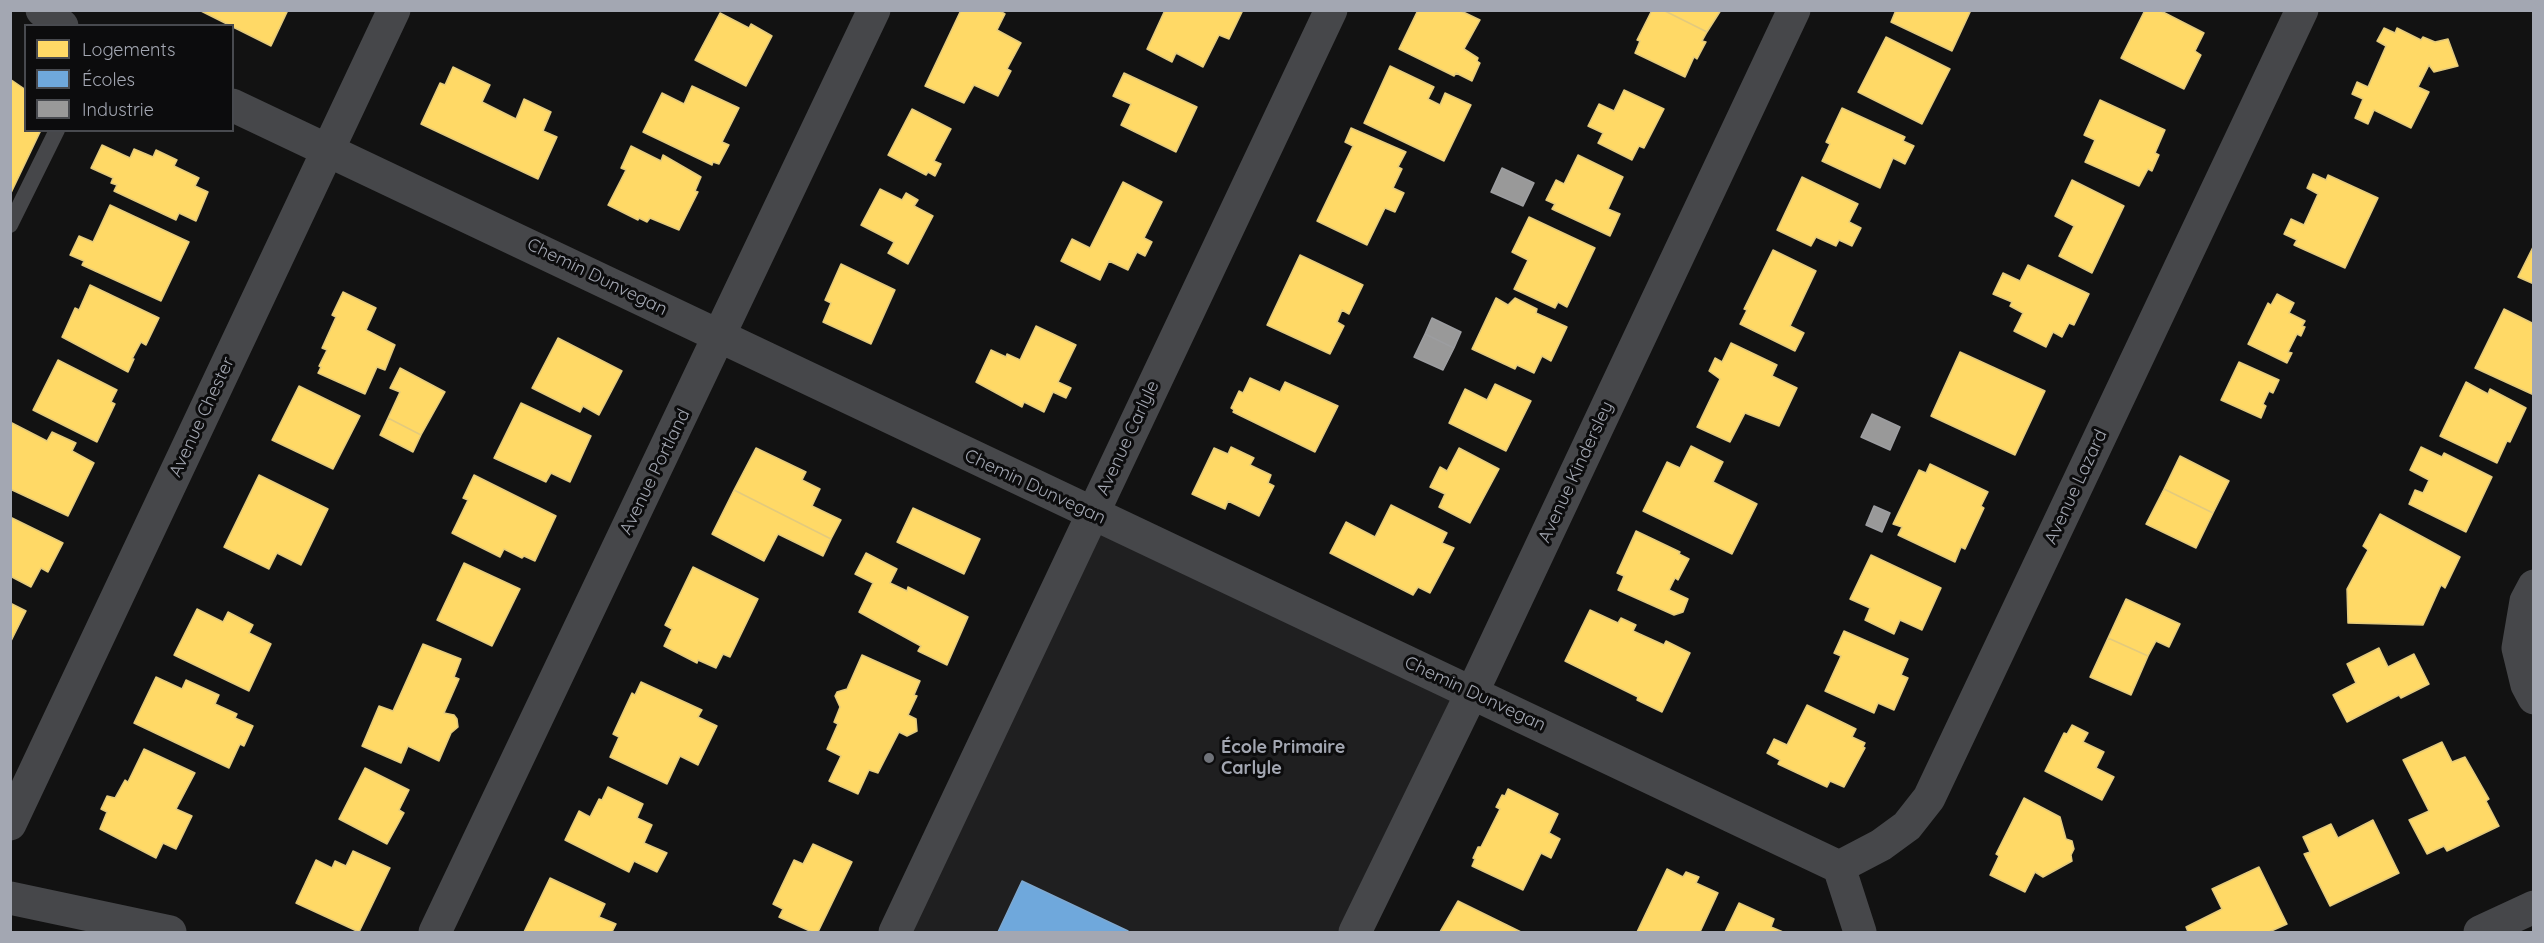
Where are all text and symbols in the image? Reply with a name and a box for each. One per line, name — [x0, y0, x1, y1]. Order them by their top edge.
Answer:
legend — [24, 24, 234, 132]
text: Logements — [82, 38, 175, 61]
text: Écoles — [82, 68, 135, 91]
text: Industrie — [82, 98, 154, 121]
street label: Chemin Dunvegan — [523, 234, 671, 320]
street label: Avenue Chester — [165, 353, 239, 481]
street label: Avenue Carlyle — [1092, 377, 1164, 499]
street label: Avenue Kindersley — [1534, 398, 1618, 546]
street label: Avenue Portland — [615, 406, 695, 538]
street label: Avenue Lazard — [2040, 426, 2112, 548]
street label: Chemin Dunvegan — [961, 445, 1109, 529]
street label: Chemin Dunvegan — [1401, 652, 1549, 736]
place label: École Primaire Carlyle — [1221, 737, 1345, 780]
marker: École Primaire Carlyle — [1202, 751, 1216, 765]

